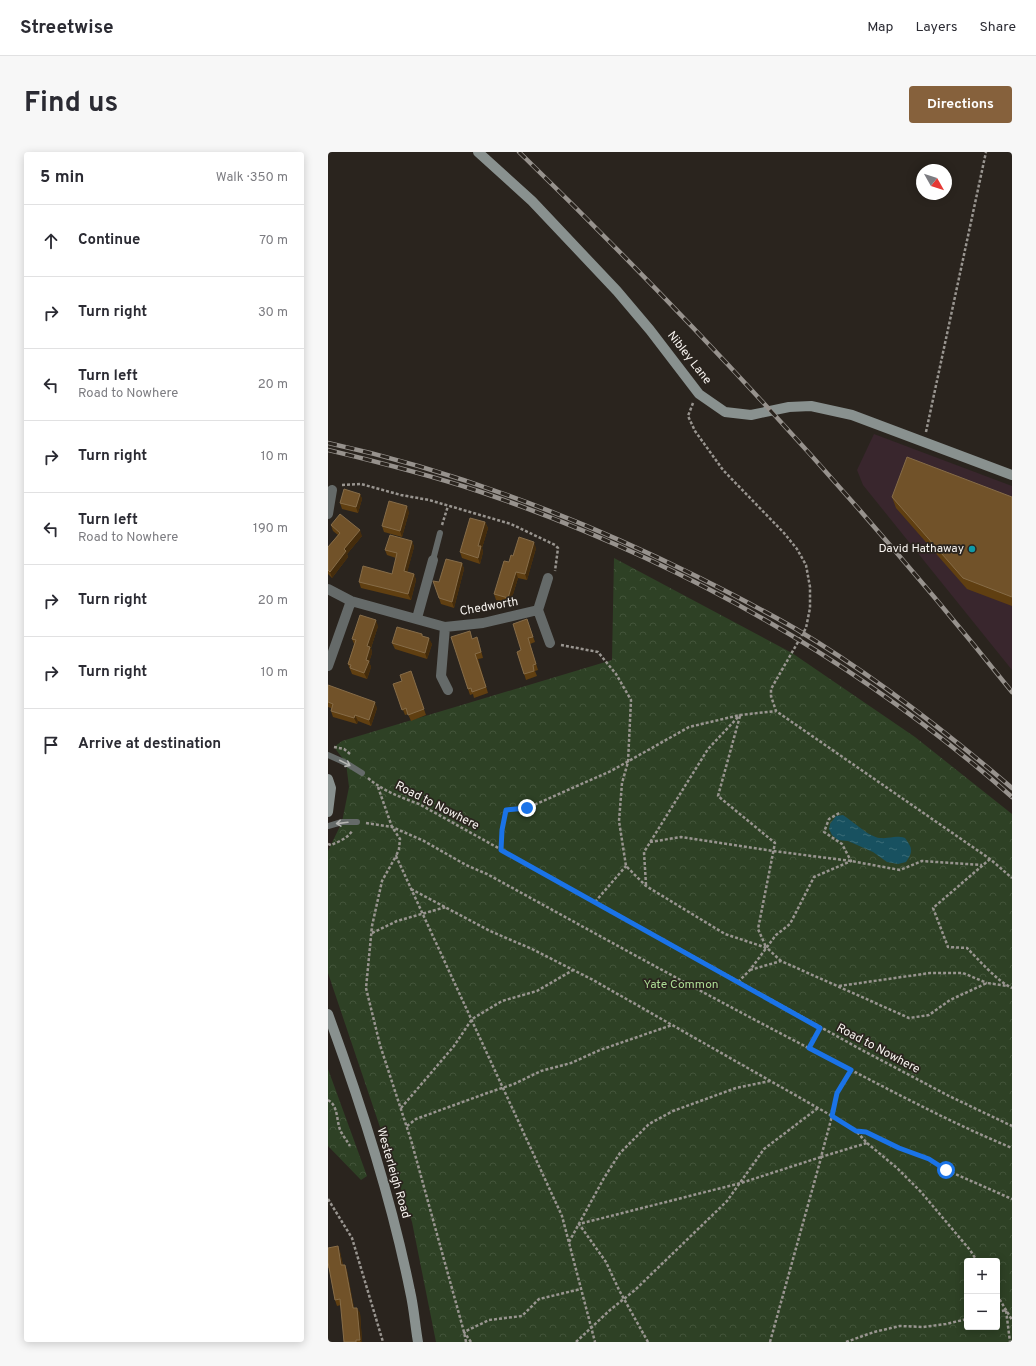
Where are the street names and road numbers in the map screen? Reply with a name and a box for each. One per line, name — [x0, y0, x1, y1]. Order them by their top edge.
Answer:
street label: Nibley Lane — [663, 328, 715, 388]
street label: Chedworth — [458, 594, 520, 620]
street label: Road to Nowhere — [392, 778, 482, 834]
street label: Road to Nowhere — [833, 1020, 923, 1078]
street label: Westerleigh Road — [372, 1126, 414, 1220]

